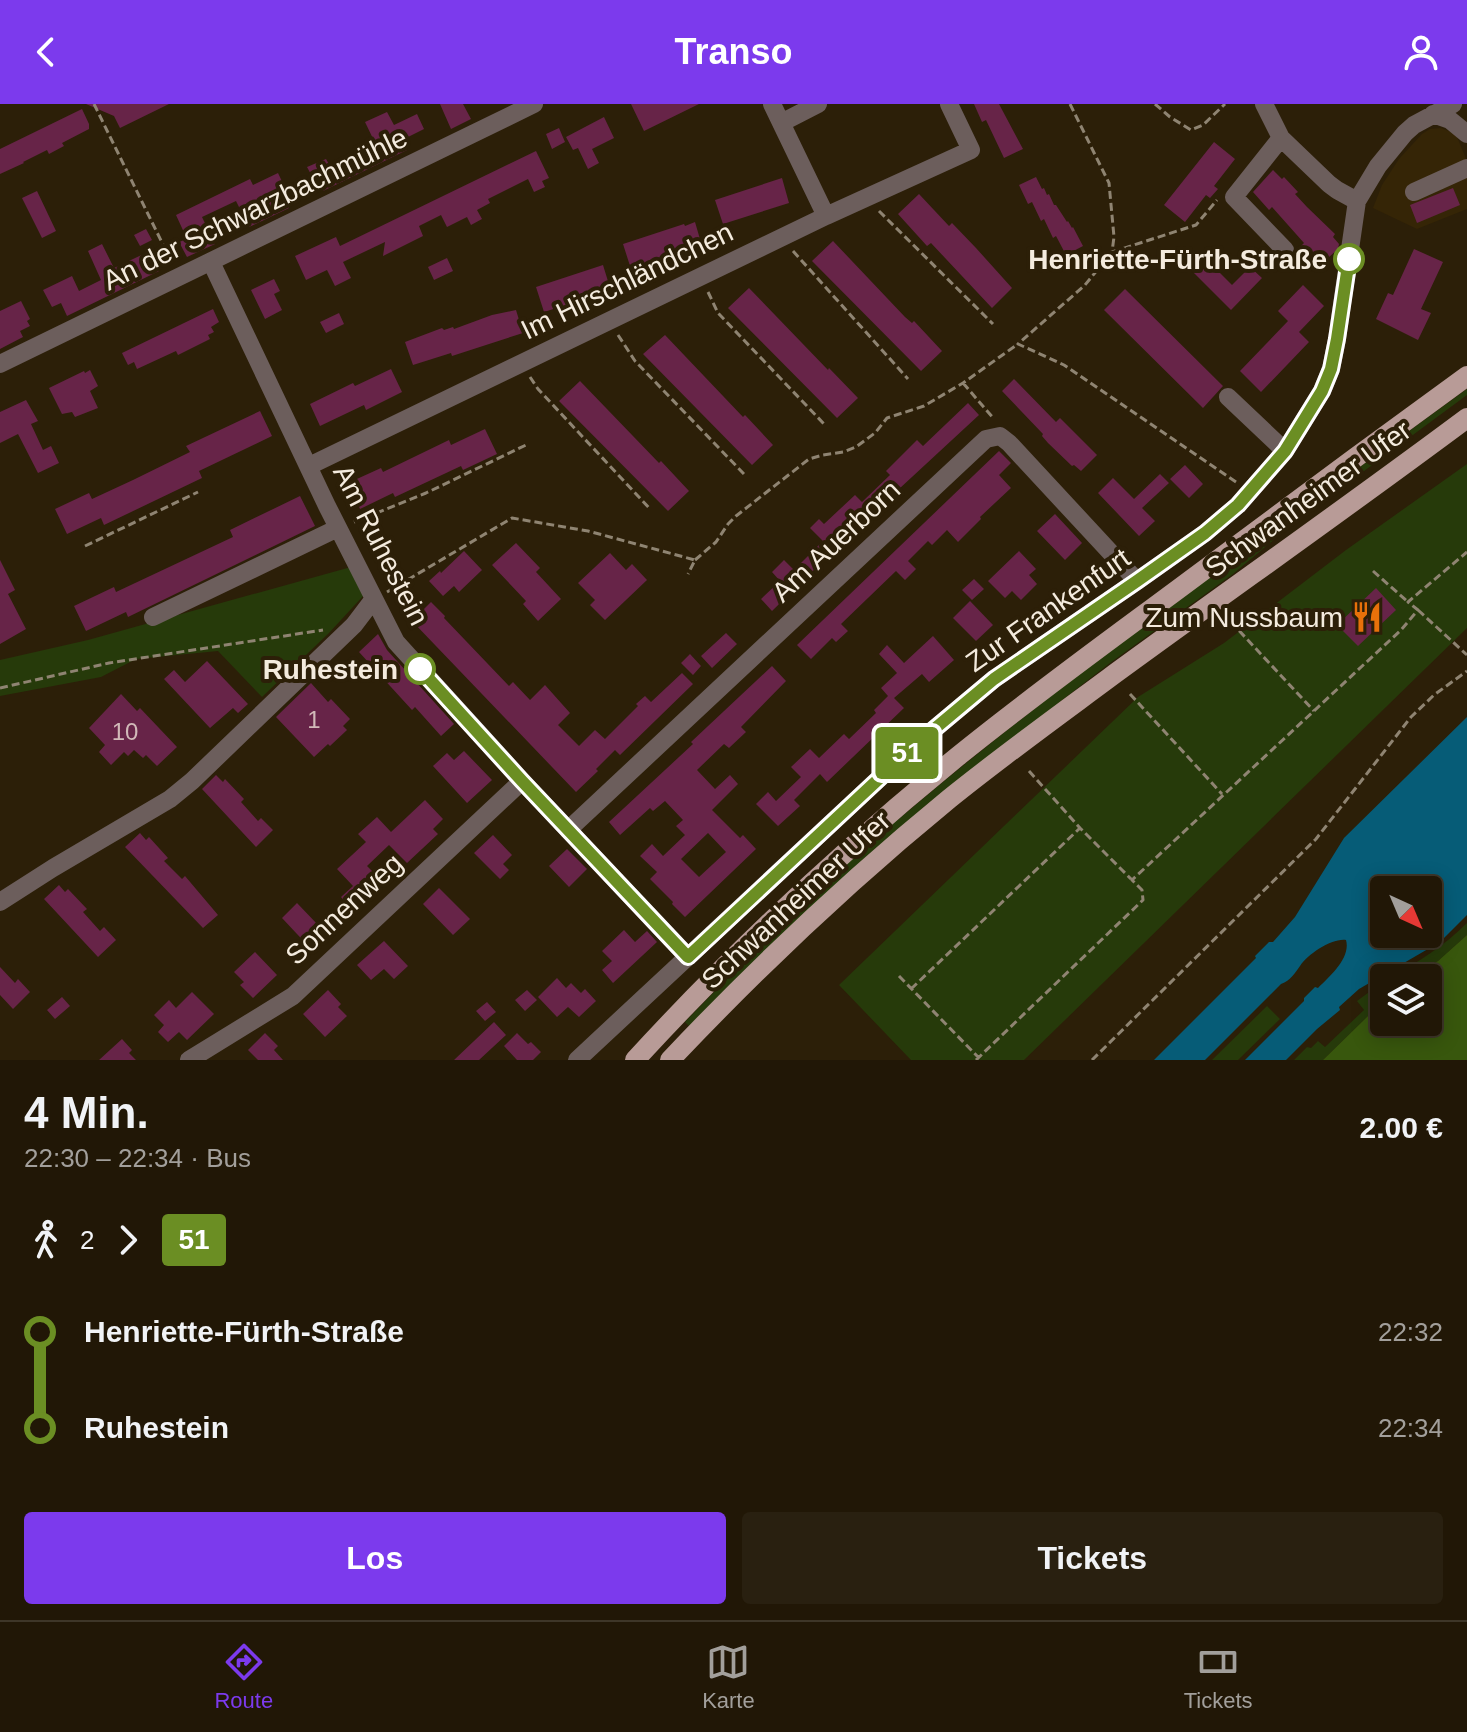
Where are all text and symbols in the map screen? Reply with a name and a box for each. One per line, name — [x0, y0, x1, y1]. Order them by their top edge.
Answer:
icon: back — [24, 30, 68, 74]
icon: person — [1399, 30, 1443, 74]
text: Transo — [674, 31, 793, 72]
street label: An der Schwarzbachmühle — [98, 122, 412, 296]
street label: Im Hirschländchen — [516, 216, 738, 346]
place label: Henriette-Fürth-Straße — [1028, 244, 1327, 275]
marker: Henriette-Fürth-Straße — [1334, 244, 1364, 274]
street label: Schwanheimer Ufer — [1199, 414, 1417, 584]
street label: Am Ruhestein — [327, 460, 435, 630]
street label: Am Auerborn — [766, 474, 906, 608]
street label: Zur Frankenfurt — [960, 542, 1136, 678]
restaurant icon: Zum Nussbaum — [1350, 600, 1384, 634]
place label: Zum Nussbaum — [1145, 602, 1343, 633]
place label: Ruhestein — [263, 654, 398, 685]
marker: Ruhestein — [405, 654, 435, 684]
house number: 1 — [307, 706, 321, 733]
house number: 10 — [112, 718, 138, 745]
line badge: 51 — [871, 727, 943, 779]
text: 51 — [891, 737, 923, 768]
street label: Schwanheimer Ufer — [696, 805, 896, 995]
street label: Sonnenweg — [279, 847, 409, 971]
north arrow — [1370, 876, 1442, 948]
map controls — [1370, 876, 1442, 1036]
button: layers — [1370, 964, 1442, 1036]
text: 4 Min. — [24, 1088, 149, 1137]
text: 2.00 € — [1360, 1111, 1443, 1144]
text: 22:30 – 22:34 · Bus — [24, 1143, 251, 1173]
icon: walk — [24, 1218, 68, 1262]
icon: forward — [106, 1218, 150, 1262]
text: 51 — [178, 1224, 210, 1255]
text: 2 — [80, 1225, 94, 1255]
text: Henriette-Fürth-Straße — [84, 1315, 404, 1348]
text: 22:32 — [1378, 1317, 1443, 1347]
text: Ruhestein — [84, 1411, 229, 1444]
text: 22:34 — [1378, 1413, 1443, 1443]
button: Los — [24, 1512, 726, 1604]
button: Tickets — [742, 1512, 1443, 1604]
tab: Route — [214, 1640, 273, 1714]
tab: Karte — [702, 1640, 755, 1714]
tab: Tickets — [1184, 1640, 1253, 1714]

